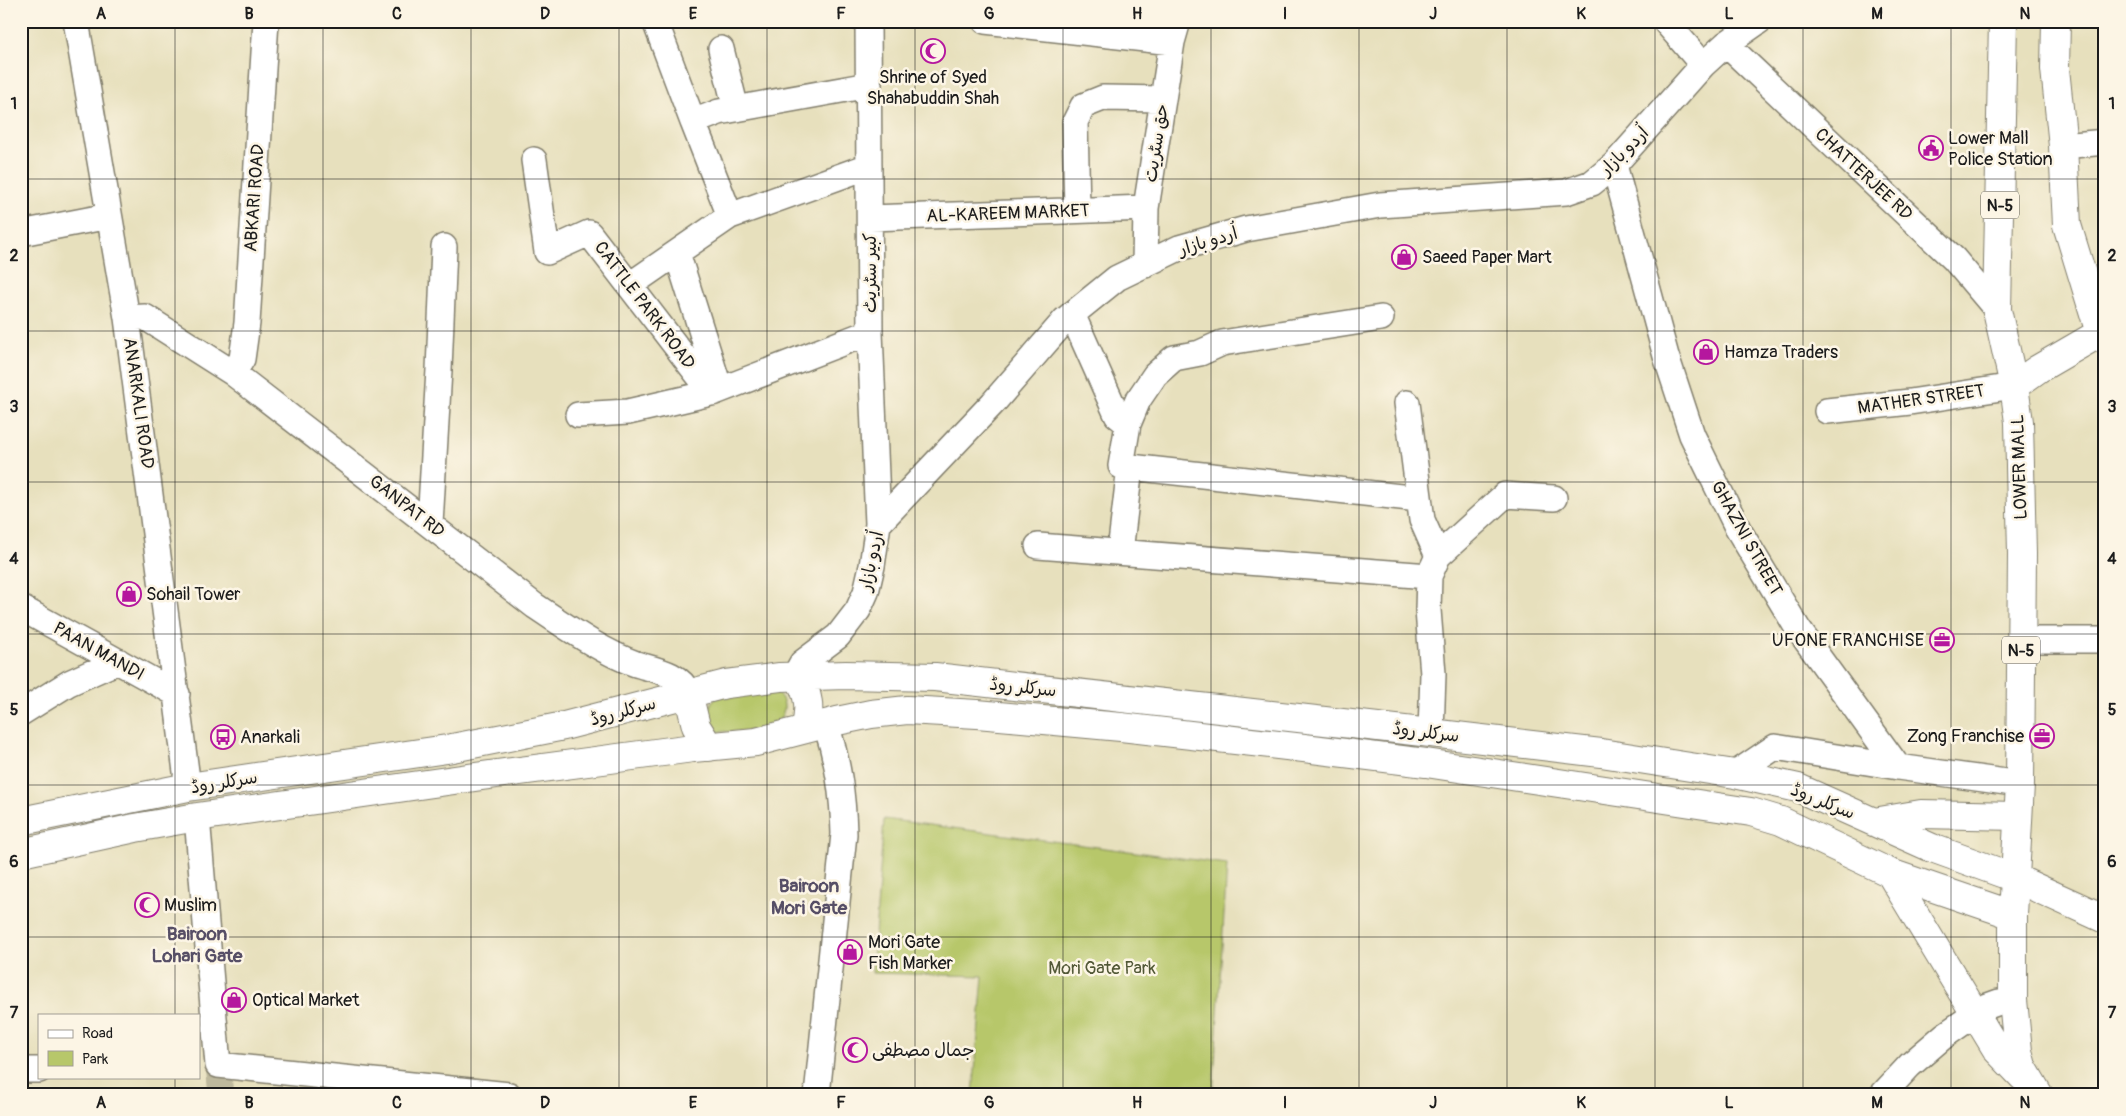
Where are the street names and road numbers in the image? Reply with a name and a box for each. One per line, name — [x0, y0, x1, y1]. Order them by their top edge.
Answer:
street label: حق سٹریت — [1139, 102, 1174, 184]
street label: اُردو بازار — [1592, 120, 1654, 182]
street label: CHATTERJEE RD — [1810, 123, 1917, 226]
street label: ABKARI ROAD — [239, 143, 270, 253]
road number: N-5 — [1981, 192, 2019, 218]
street label: AL-KAREEM MARKET — [926, 199, 1090, 228]
street label: اُردو بازار — [1173, 219, 1241, 262]
street label: کبیر سٹریٹ — [859, 233, 882, 313]
street label: CATTLE PARK ROAD — [589, 237, 700, 374]
street label: ANARKALI ROAD — [118, 336, 159, 470]
street label: MATHER STREET — [1856, 379, 1986, 420]
street label: LOWER MALL — [2006, 414, 2033, 520]
street label: GANPAT RD — [364, 470, 449, 543]
street label: GHAZNI STREET — [1706, 477, 1788, 600]
street label: اُردو بازار — [851, 528, 889, 595]
street label: PAAN MANDI — [49, 617, 148, 686]
road number: N-5 — [2002, 636, 2040, 664]
street label: سرکلر روڈ — [988, 673, 1058, 702]
street label: سرکلر روڈ — [588, 692, 659, 731]
street label: سرکلر روڈ — [1391, 717, 1461, 748]
street label: سرکلر روڈ — [189, 766, 259, 799]
street label: سرکلر روڈ — [1787, 778, 1858, 825]

